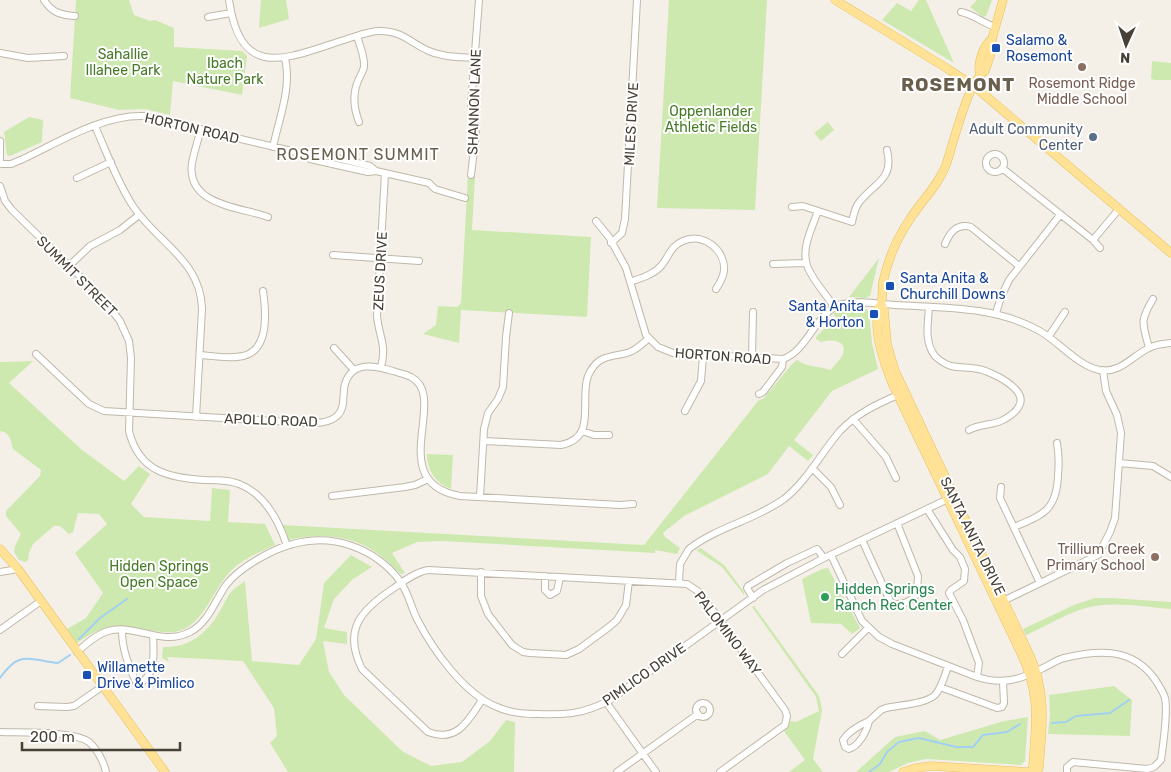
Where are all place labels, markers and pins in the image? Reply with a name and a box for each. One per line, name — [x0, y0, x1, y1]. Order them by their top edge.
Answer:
place label: Salamo & Rosemont — [1006, 32, 1073, 65]
marker: Salamo & Rosemont — [990, 42, 1002, 54]
marker: Rosemont Ridge Middle School — [1076, 61, 1088, 73]
place label: Rosemont Ridge Middle School — [1029, 75, 1136, 108]
place label: Adult Community Center — [969, 121, 1084, 154]
marker: Adult Community Center — [1087, 131, 1099, 143]
place label: Santa Anita & Churchill Downs — [900, 270, 1006, 303]
marker: Santa Anita & Churchill Downs — [884, 280, 896, 292]
place label: Santa Anita & Horton — [788, 298, 864, 331]
marker: Santa Anita & Horton — [868, 308, 880, 320]
place label: Trillium Creek Primary School — [1047, 541, 1146, 574]
marker: Trillium Creek Primary School — [1149, 551, 1161, 563]
place label: Hidden Springs Ranch Rec Center — [835, 581, 953, 614]
marker: Hidden Springs Ranch Rec Center — [819, 591, 831, 603]
place label: Willamette Drive & Pimlico — [97, 659, 195, 692]
marker: Willamette Drive & Pimlico — [81, 669, 93, 681]

